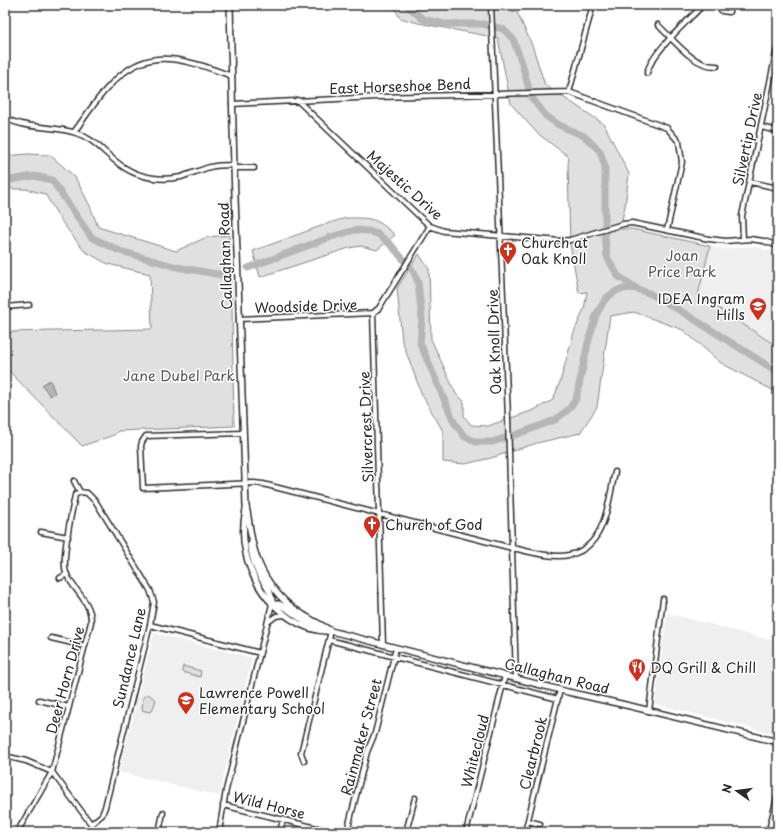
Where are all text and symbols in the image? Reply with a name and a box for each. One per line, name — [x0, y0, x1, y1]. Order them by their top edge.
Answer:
street label: East Horseshoe Bend — [329, 73, 471, 99]
street label: Silvertip Drive — [727, 90, 767, 188]
street label: Majestic Drive — [362, 145, 448, 225]
street label: Callaghan Road — [213, 202, 237, 310]
place label: Church at Oak Knoll — [521, 232, 588, 269]
church icon: Church at Oak Knoll — [498, 240, 518, 265]
park label: Joan Price Park — [648, 245, 717, 282]
place label: IDEA Ingram Hills — [658, 288, 745, 325]
street label: Oak Knoll Drive — [482, 289, 506, 395]
street label: Woodside Drive — [254, 294, 358, 318]
school or university icon: IDEA Ingram Hills — [748, 296, 768, 321]
park label: Jane Dubel Park — [123, 365, 235, 386]
street label: Silvercrest Drive — [354, 371, 378, 483]
church icon: Church of God — [362, 514, 382, 539]
place label: Church of God — [385, 514, 483, 535]
street label: Sundance Lane — [107, 605, 151, 710]
street label: Deer Horn Drive — [41, 624, 89, 736]
street label: Callaghan Road — [502, 653, 612, 699]
restaurant icon: DQ Grill & Chill — [627, 657, 647, 682]
place label: DQ Grill & Chill — [650, 657, 756, 678]
street label: Rainmaker Street — [335, 676, 387, 798]
place label: Lawrence Powell Elementary School — [199, 682, 325, 719]
school or university icon: Lawrence Powell Elementary School — [176, 690, 196, 715]
street label: Whitecloud — [456, 712, 494, 790]
street label: Clearbrook — [514, 714, 552, 792]
north arrow — [717, 771, 757, 811]
text: N — [718, 782, 736, 795]
street label: Wild Horse — [231, 786, 307, 824]

